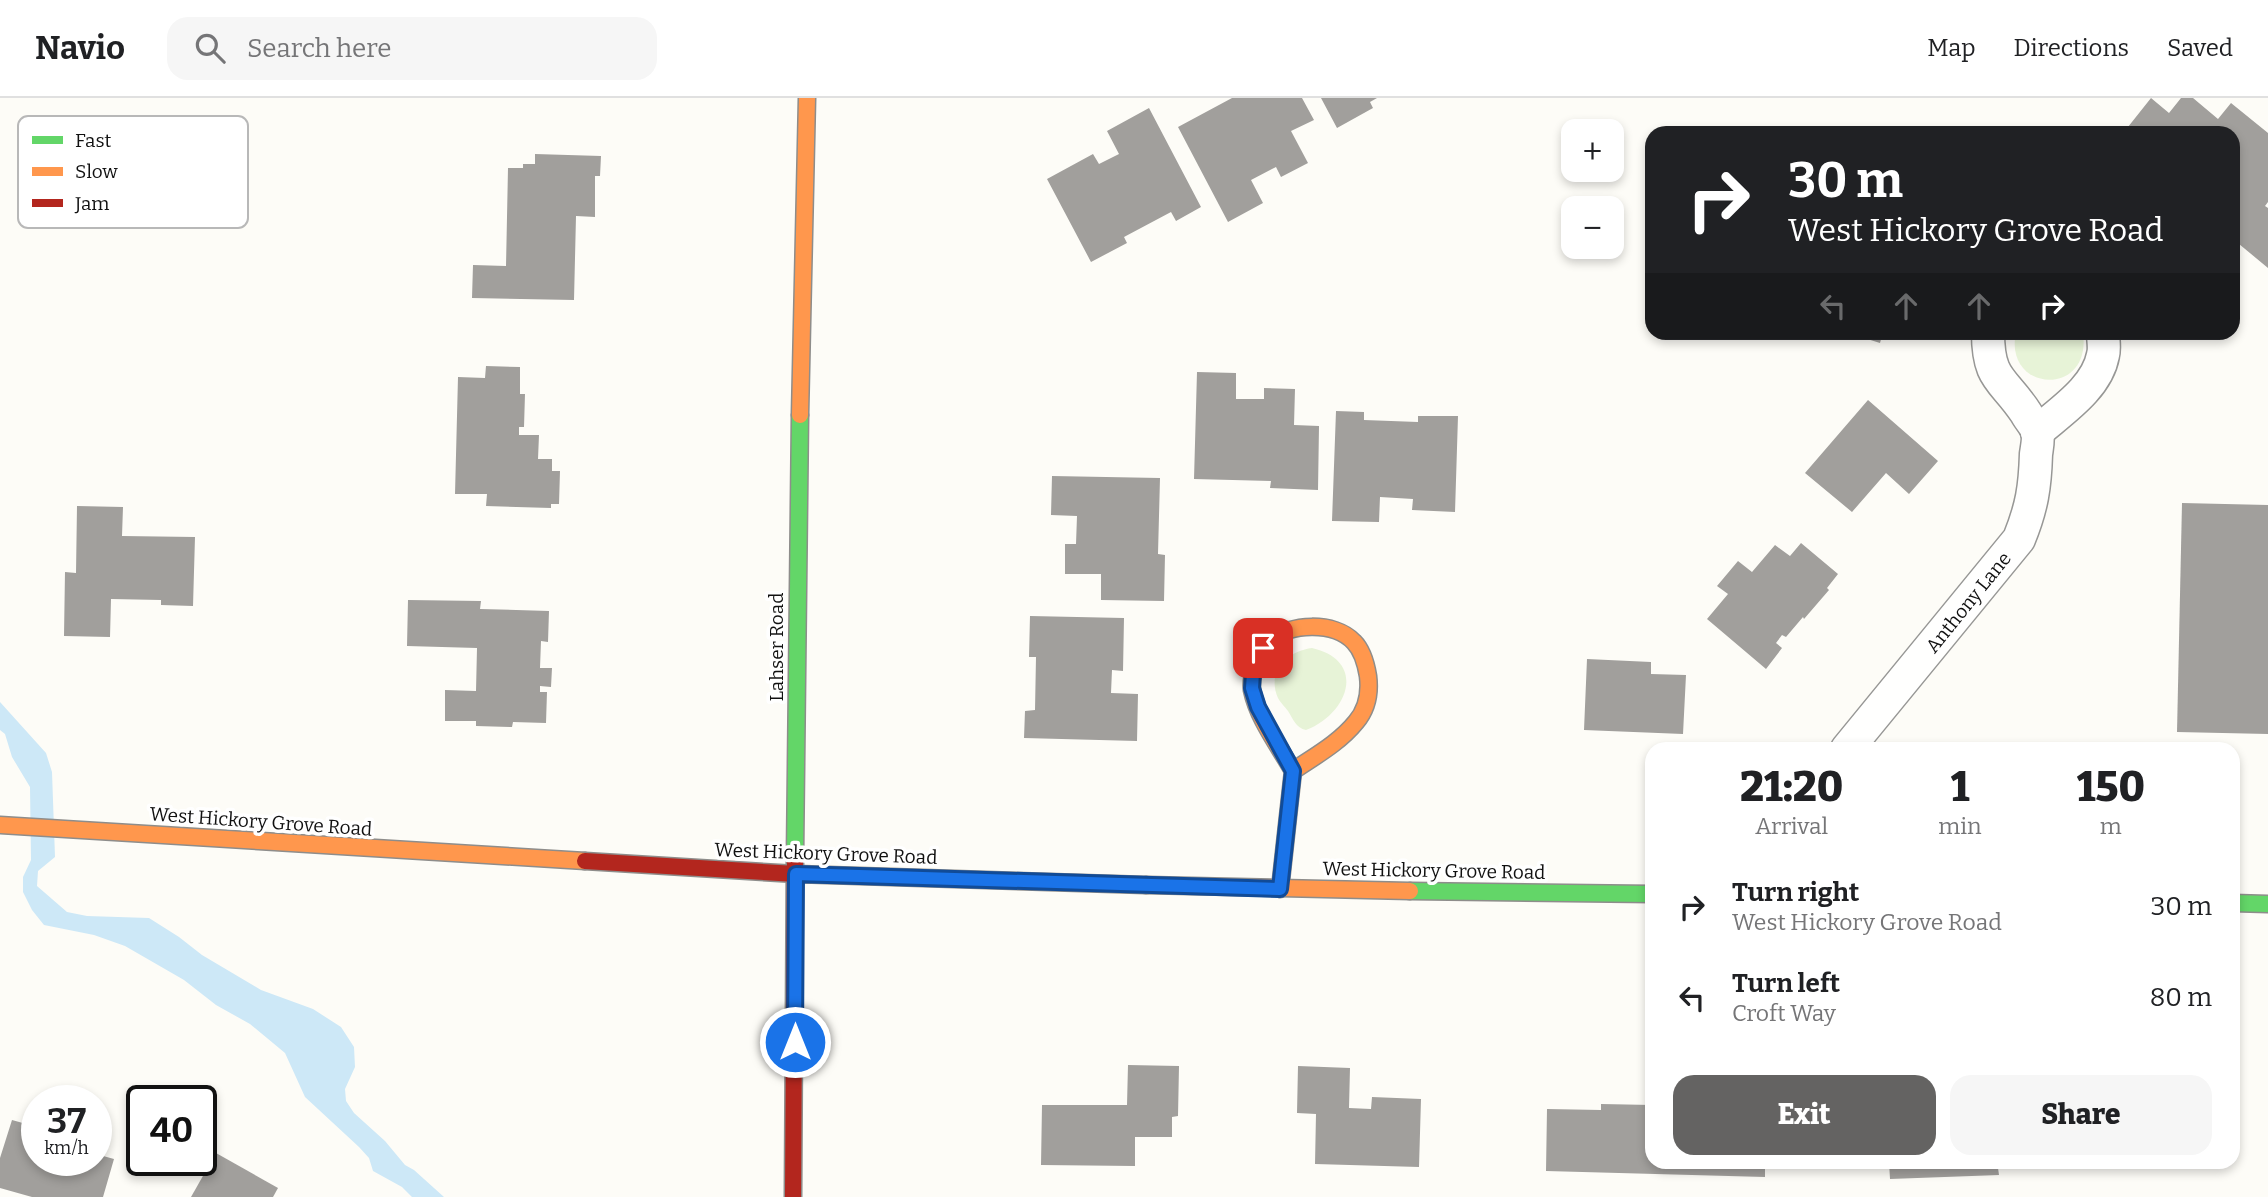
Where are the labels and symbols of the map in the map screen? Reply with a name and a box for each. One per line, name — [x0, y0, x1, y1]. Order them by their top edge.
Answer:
legend — [18, 116, 248, 228]
text: Fast — [75, 129, 112, 152]
text: Slow — [75, 160, 118, 183]
text: Jam — [74, 192, 109, 215]
street label: Anthony Lane — [1921, 547, 2016, 657]
street label: Lahser Road — [765, 593, 788, 701]
pin — [1233, 618, 1293, 678]
street label: West Hickory Grove Road — [149, 802, 373, 841]
street label: West Hickory Grove Road — [714, 838, 938, 869]
street label: West Hickory Grove Road — [1322, 857, 1546, 884]
position arrow — [758, 1005, 832, 1079]
speed limit sign: 40 — [126, 1085, 217, 1176]

